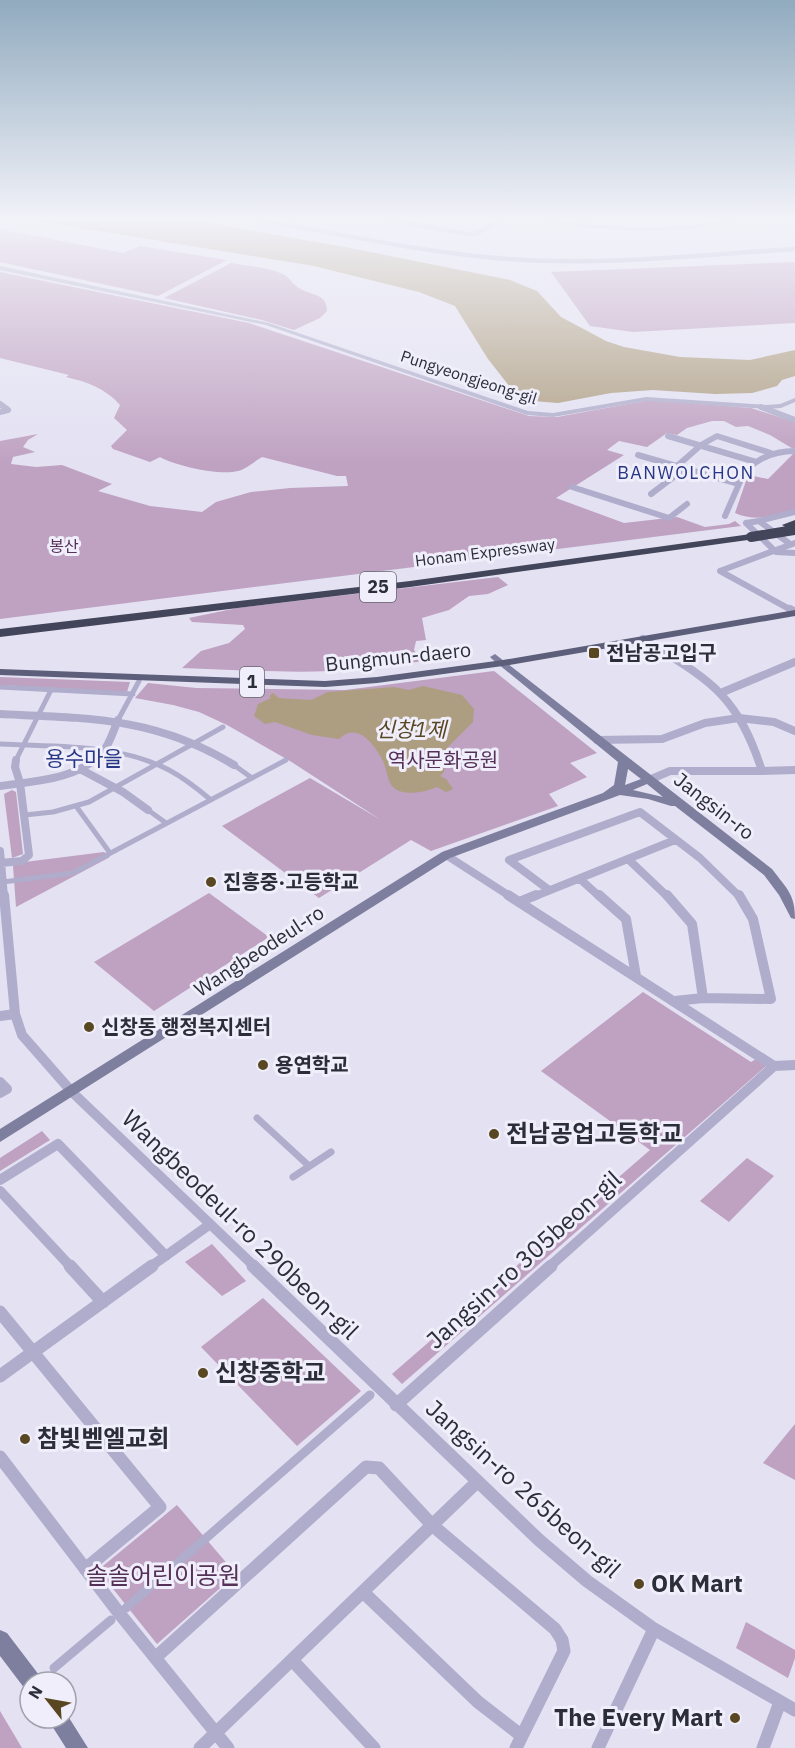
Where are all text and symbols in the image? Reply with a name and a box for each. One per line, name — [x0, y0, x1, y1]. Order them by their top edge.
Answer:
street label: Pungyeongjeong-gil — [398, 346, 540, 408]
district label: BANWOLCHON — [617, 461, 755, 484]
street label: Honam Expressway — [414, 533, 556, 571]
park label: 봉산 — [49, 536, 79, 556]
road number: 25 — [360, 572, 396, 602]
street label: Bungmun-daero — [324, 635, 472, 678]
place label: 전남공고입구 — [606, 639, 716, 666]
marker: 전남공고입구 — [587, 646, 601, 660]
road number: 1 — [240, 667, 264, 697]
water label: 신창1제 — [376, 715, 449, 743]
district label: 용수마을 — [45, 744, 123, 772]
park label: 역사문화공원 — [388, 746, 498, 773]
street label: Jangsin-ro — [668, 766, 760, 846]
place label: 진흥중·고등학교 — [223, 868, 359, 895]
marker: 진흥중·고등학교 — [204, 875, 218, 889]
street label: Wangbeodeul-ro — [189, 899, 329, 1003]
place label: 신창동 행정복지센터 — [101, 1013, 271, 1040]
marker: 신창동 행정복지센터 — [82, 1020, 96, 1034]
place label: 용연학교 — [275, 1051, 349, 1078]
marker: 용연학교 — [256, 1058, 270, 1072]
street label: Wangbeodeul-ro 290beon-gil — [115, 1103, 366, 1346]
place label: 전남공업고등학교 — [506, 1117, 683, 1149]
marker: 전남공업고등학교 — [487, 1127, 501, 1141]
street label: Jangsin-ro 305beon-gil — [419, 1163, 628, 1356]
place label: 신창중학교 — [215, 1356, 325, 1388]
marker: 신창중학교 — [196, 1366, 210, 1380]
street label: Jangsin-ro 265beon-gil — [419, 1392, 628, 1585]
place label: 참빛벧엘교회 — [37, 1422, 169, 1454]
marker: 참빛벧엘교회 — [18, 1432, 32, 1446]
park label: 솔솔어린이공원 — [86, 1559, 240, 1591]
place label: OK Mart — [651, 1567, 743, 1599]
marker: OK Mart — [632, 1577, 646, 1591]
north arrow — [18, 1670, 78, 1730]
text: N — [24, 1682, 47, 1702]
place label: The Every Mart — [554, 1701, 723, 1733]
marker: The Every Mart — [728, 1711, 742, 1725]

